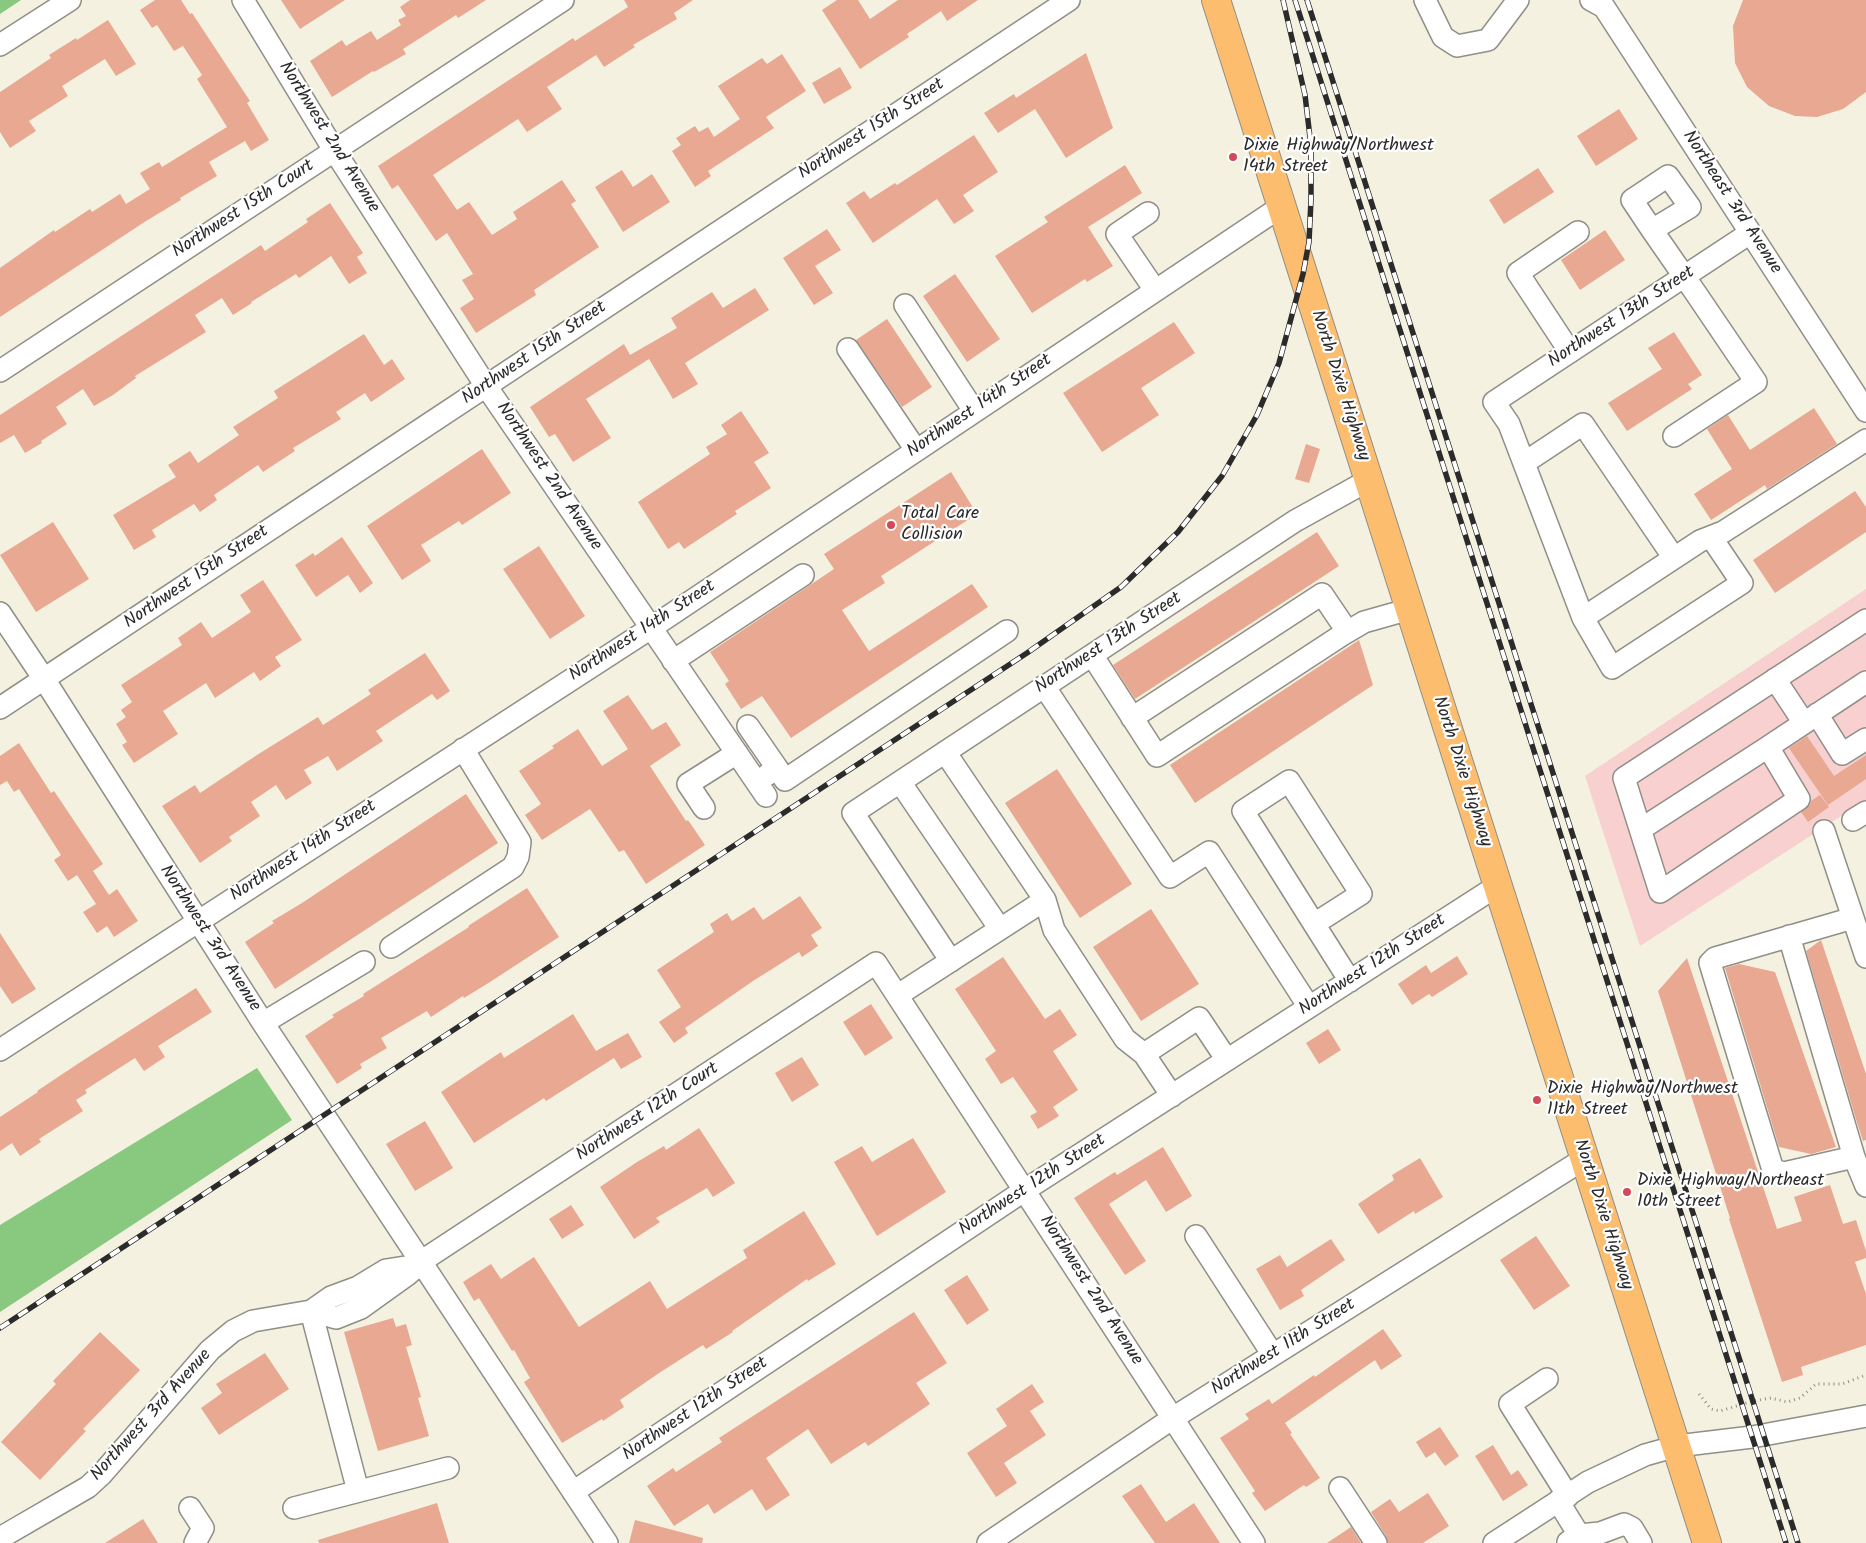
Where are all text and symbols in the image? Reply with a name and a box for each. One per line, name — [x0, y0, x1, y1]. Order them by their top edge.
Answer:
street label: Northwest 2nd Avenue — [273, 58, 383, 218]
street label: Northwest 15th Street — [795, 75, 949, 185]
street label: Northeast 3rd Avenue — [1677, 127, 1785, 279]
place label: Dixie Highway/Northwest 14th Street — [1243, 136, 1434, 178]
marker: Dixie Highway/Northwest 14th Street — [1227, 151, 1239, 163]
street label: Northwest 15th Court — [169, 156, 319, 264]
street label: Northwest 13th Street — [1545, 263, 1699, 373]
street label: Northwest 15th Street — [459, 298, 611, 410]
street label: North Dixie Highway — [1304, 308, 1374, 464]
street label: Northwest 14th Street — [903, 351, 1057, 463]
street label: Northwest 2nd Avenue — [490, 399, 606, 555]
place label: Total Care Collision — [901, 504, 979, 546]
marker: Total Care Collision — [885, 519, 897, 531]
street label: Northwest 15th Street — [121, 522, 273, 634]
street label: Northwest 14th Street — [566, 577, 720, 687]
street label: Northwest 13th Street — [1032, 589, 1186, 699]
street label: North Dixie Highway — [1426, 694, 1496, 850]
street label: Northwest 14th Street — [227, 797, 381, 907]
street label: Northwest 3rd Avenue — [154, 862, 264, 1016]
street label: Northwest 12th Street — [1296, 910, 1450, 1022]
street label: Northwest 12th Court — [573, 1059, 723, 1167]
place label: Dixie Highway/Northwest 11th Street — [1547, 1079, 1738, 1122]
marker: Dixie Highway/Northwest 11th Street — [1531, 1094, 1543, 1106]
street label: Northwest 12th Street — [956, 1130, 1110, 1242]
street label: North Dixie Highway — [1567, 1137, 1637, 1293]
place label: Dixie Highway/Northeast 10th Street — [1637, 1171, 1824, 1214]
marker: Dixie Highway/Northeast 10th Street — [1621, 1186, 1633, 1198]
street label: Northwest 2nd Avenue — [1033, 1212, 1147, 1370]
street label: Northwest 11th Street — [1208, 1295, 1360, 1401]
street label: Northwest 3rd Avenue — [87, 1345, 217, 1487]
street label: Northwest 12th Street — [619, 1353, 773, 1467]

